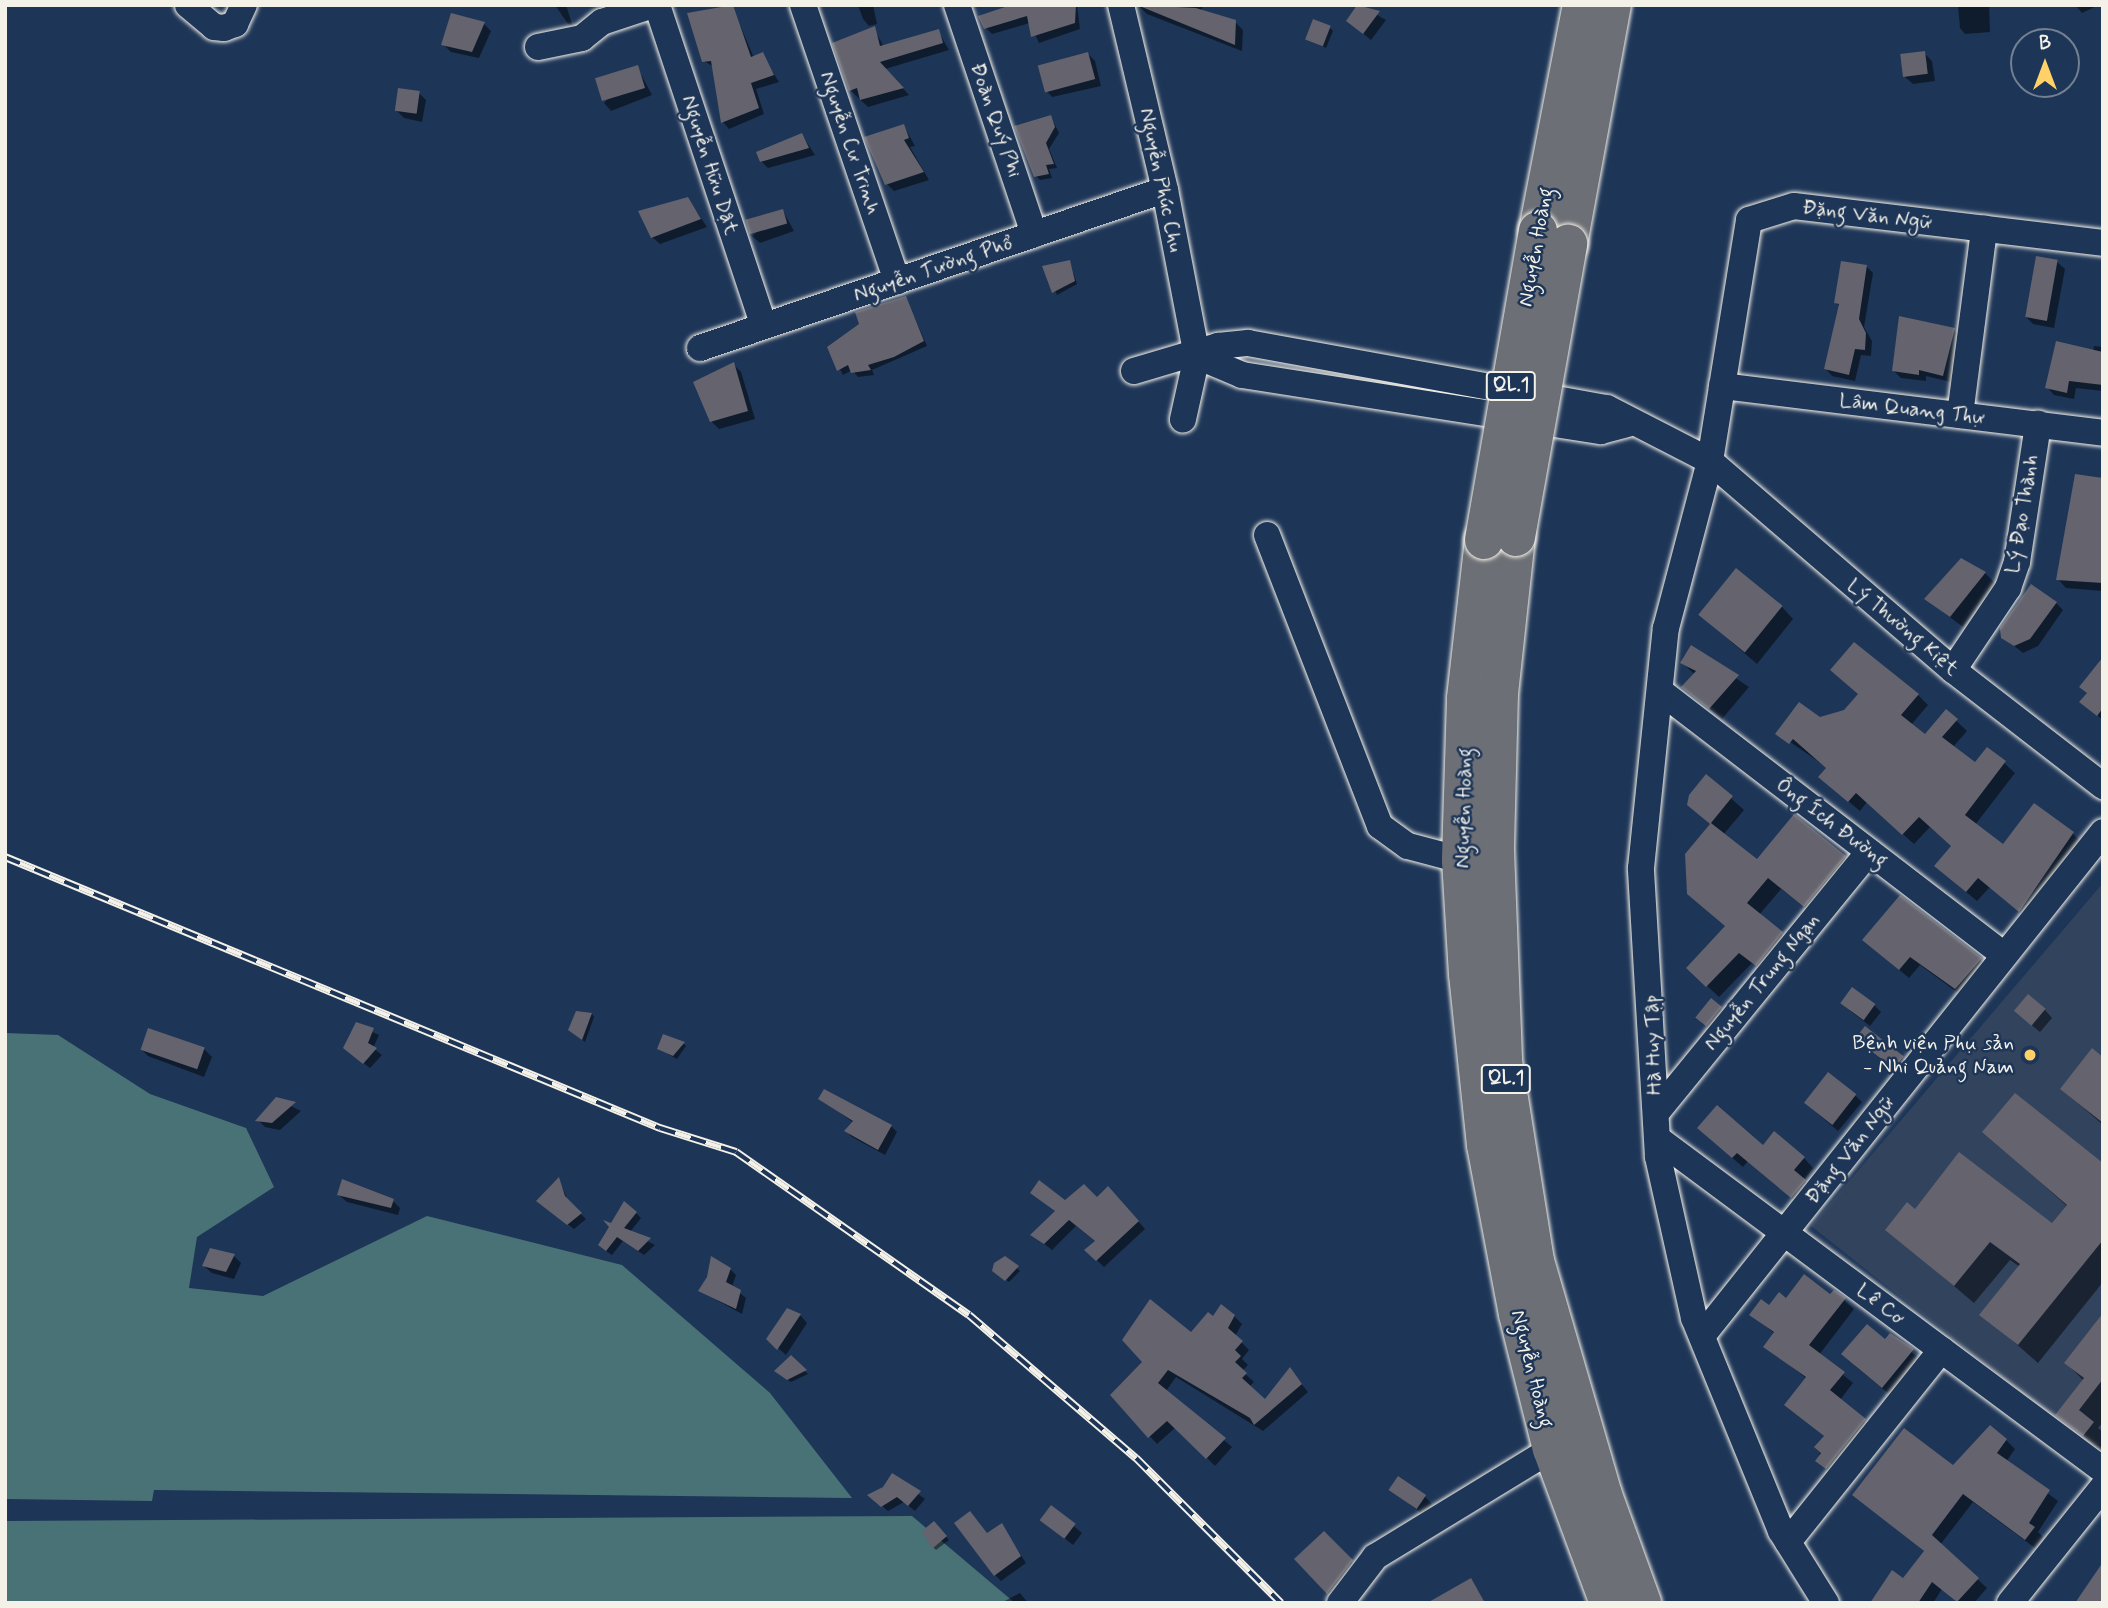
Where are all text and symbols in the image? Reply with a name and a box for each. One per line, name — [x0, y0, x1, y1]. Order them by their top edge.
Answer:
north arrow — [2010, 28, 2080, 98]
text: B — [2039, 31, 2051, 56]
street label: Đoàn Quý Phi — [965, 60, 1027, 180]
street label: Nguyễn Cư Trinh — [813, 67, 887, 219]
street label: Nguyễn Hữu Dật — [675, 91, 745, 239]
street label: Nguyễn Phúc Chu — [1133, 103, 1189, 257]
street label: Nguyễn Hoàng — [1513, 184, 1559, 310]
street label: Đặng Văn Ngữ — [1803, 195, 1931, 235]
street label: Nguyễn Tường Phổ — [852, 231, 1014, 307]
road number: QL.1 — [1485, 370, 1537, 402]
street label: Lâm Quang Thự — [1840, 388, 1984, 430]
street label: Lý Đạo Thành — [1999, 453, 2045, 575]
street label: Lý Thường Kiệt — [1841, 572, 1965, 682]
street label: Nguyễn Hoàng — [1450, 747, 1478, 869]
street label: Ông Ích Đường — [1771, 773, 1893, 873]
street label: Nguyễn Trung Ngạn — [1698, 907, 1826, 1057]
street label: Hà Huy Tập — [1639, 995, 1667, 1095]
place label: Bệnh viện Phụ sản - Nhi Quảng Nam — [1850, 1030, 2014, 1080]
marker: Bệnh viện Phụ sản - Nhi Quảng Nam — [2020, 1045, 2040, 1065]
road number: QL.1 — [1480, 1064, 1532, 1094]
street label: Đặng Văn Ngữ — [1801, 1092, 1899, 1208]
street label: Lê Cơ — [1852, 1277, 1910, 1331]
street label: Nguyễn Hoàng — [1505, 1306, 1559, 1432]

